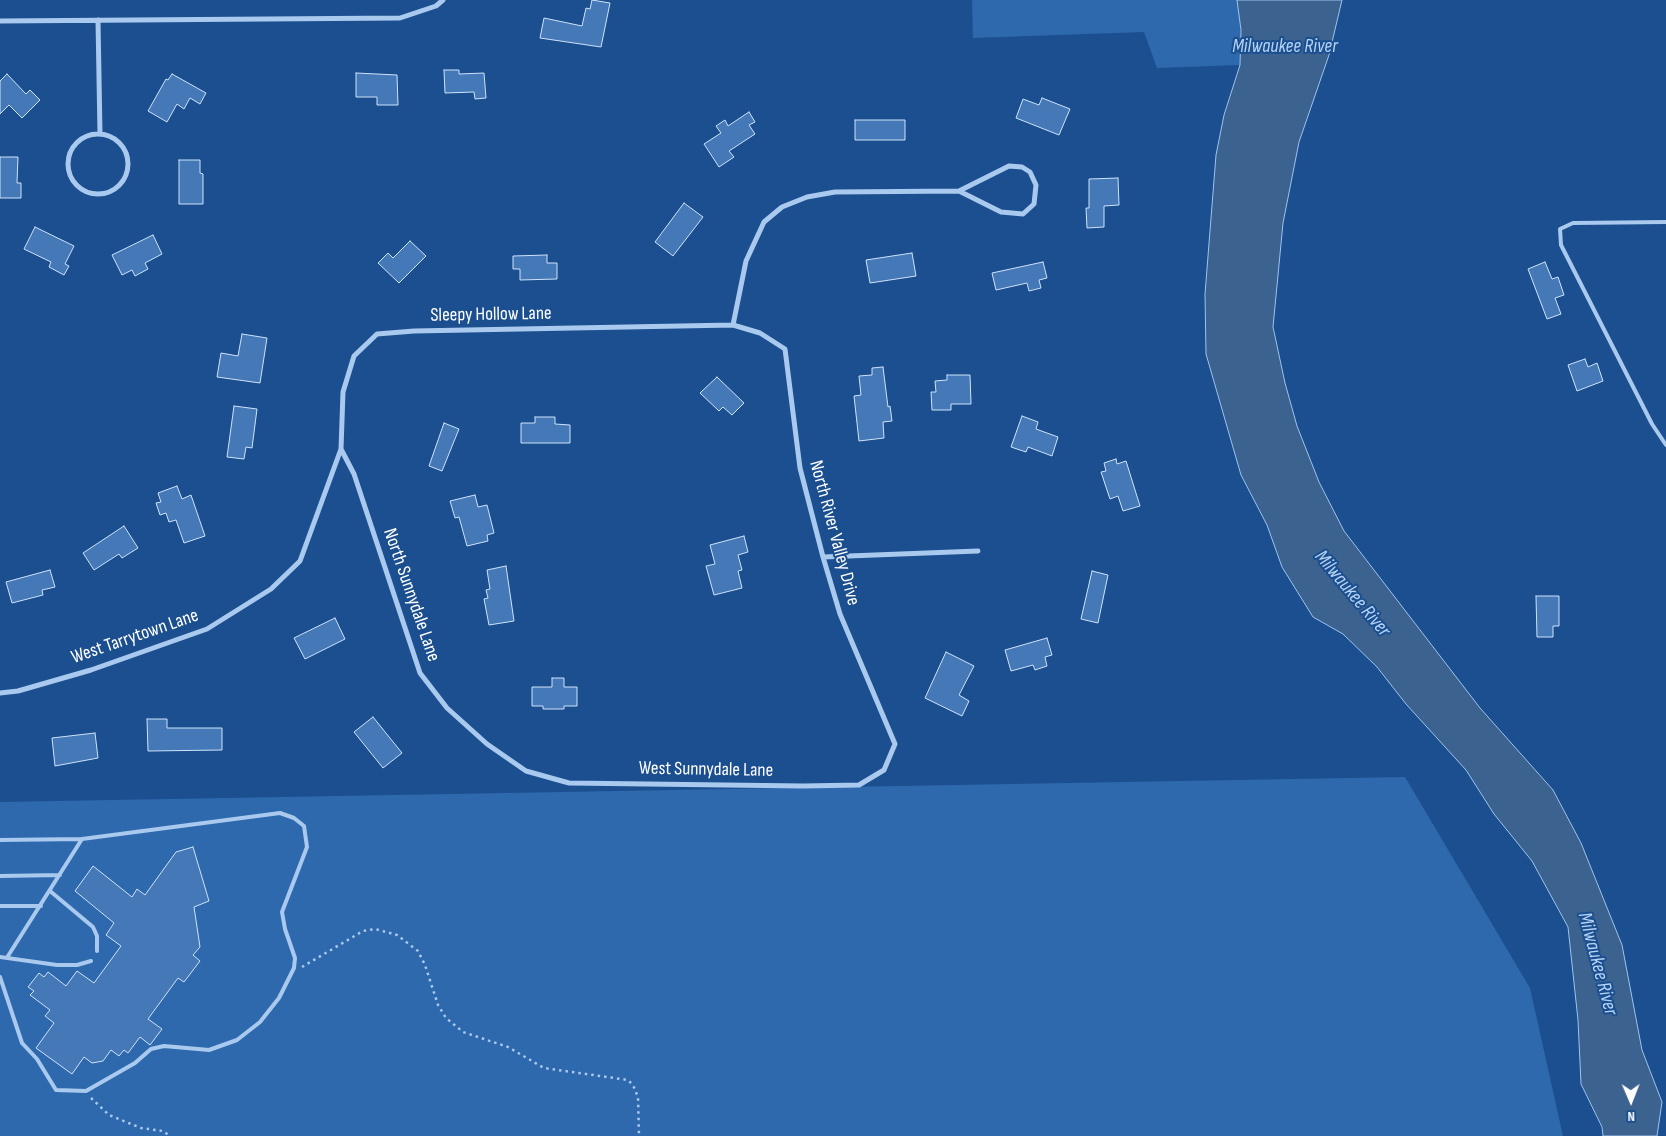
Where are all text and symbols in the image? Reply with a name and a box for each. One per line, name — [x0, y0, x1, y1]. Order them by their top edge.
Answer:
water label: Milwaukee River — [1232, 35, 1338, 59]
street label: Sleepy Hollow Lane — [430, 303, 552, 327]
street label: North River Valley Drive — [804, 458, 864, 608]
street label: North Sunnydale Lane — [378, 525, 444, 665]
water label: Milwaukee River — [1309, 546, 1395, 642]
street label: West Tarrytown Lane — [68, 605, 202, 669]
street label: West Sunnydale Lane — [639, 757, 773, 783]
water label: Milwaukee River — [1572, 910, 1622, 1018]
north arrow — [1606, 1076, 1656, 1126]
text: N — [1627, 1108, 1635, 1125]

